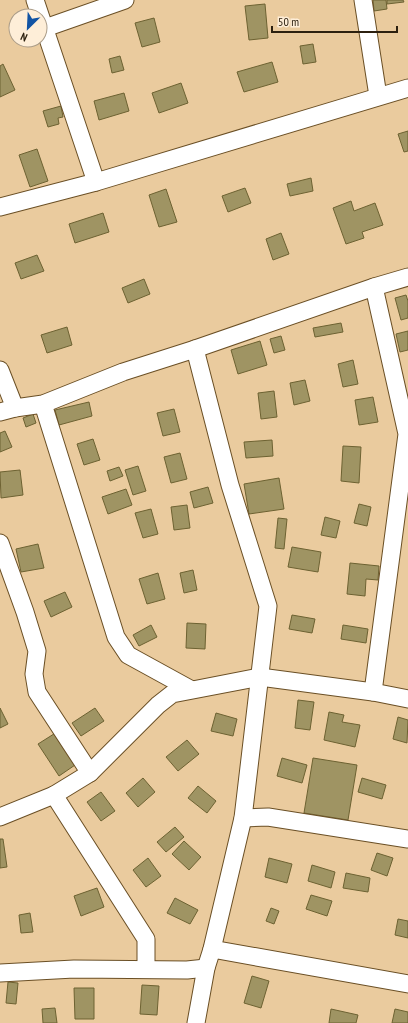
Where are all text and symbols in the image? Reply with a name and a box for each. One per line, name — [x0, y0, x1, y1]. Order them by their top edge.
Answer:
north arrow — [8, 8, 48, 48]
scale bar — [272, 8, 397, 34]
text: 50 m — [278, 14, 299, 29]
text: N — [18, 30, 29, 45]

